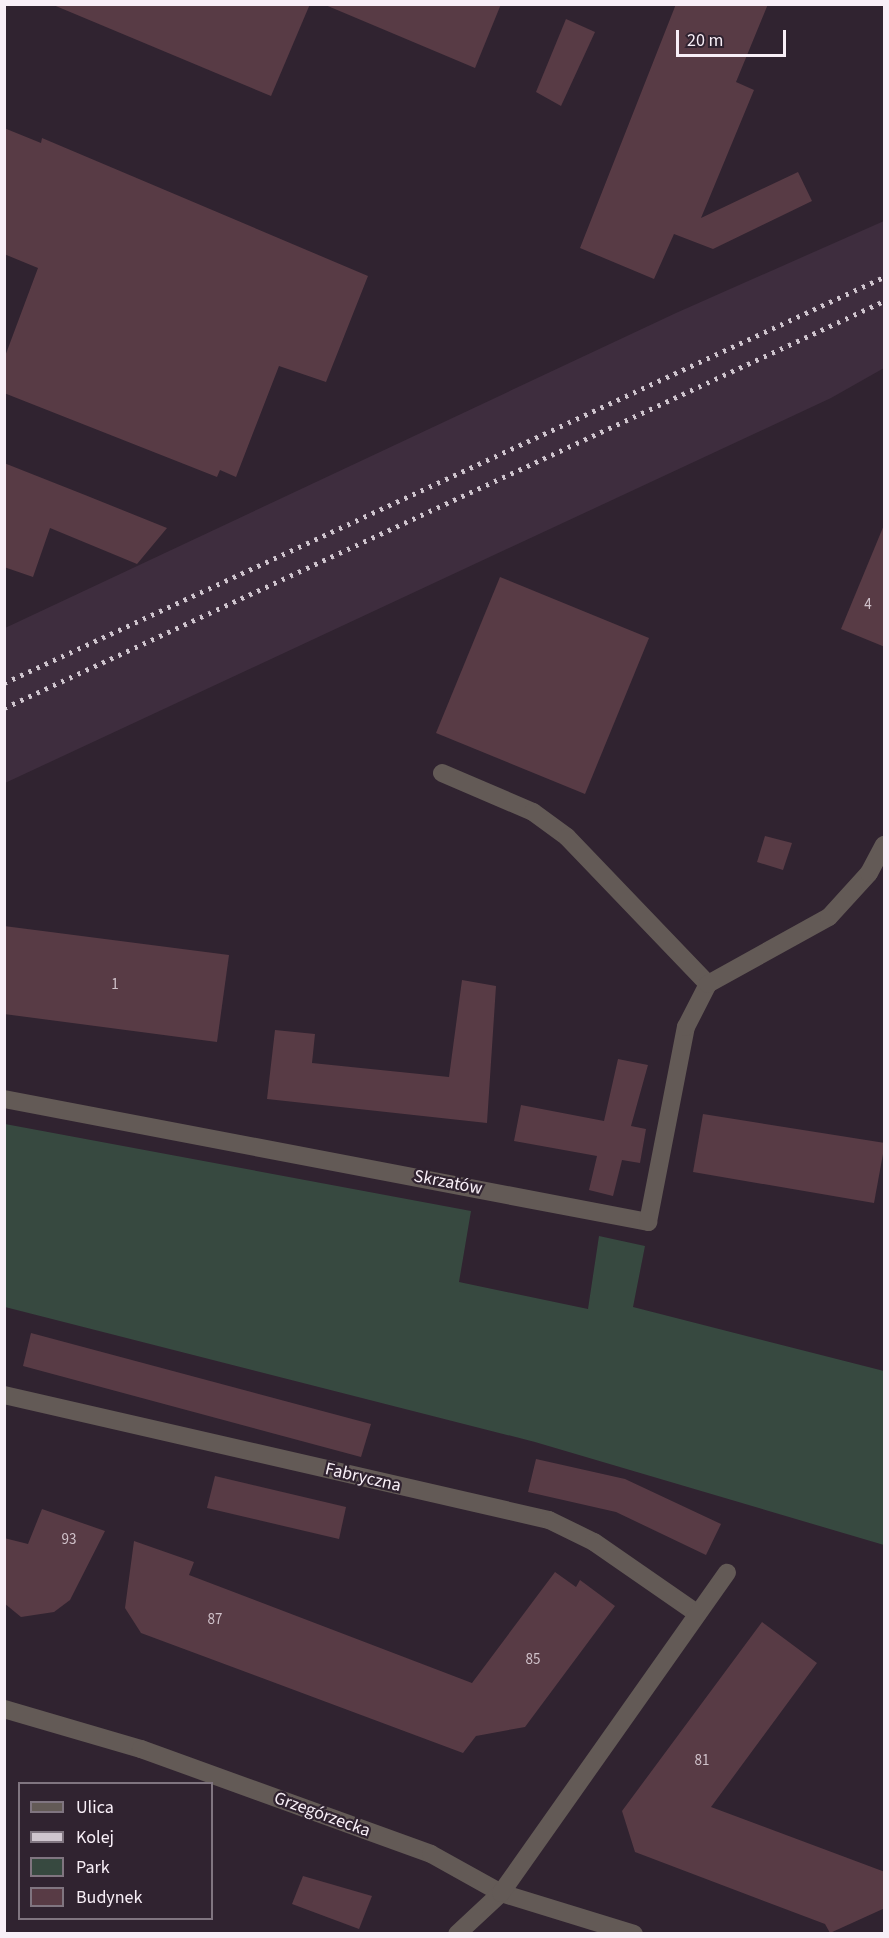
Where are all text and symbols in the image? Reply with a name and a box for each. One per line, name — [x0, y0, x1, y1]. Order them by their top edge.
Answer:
scale bar — [679, 18, 788, 56]
text: 20 m — [687, 28, 723, 53]
house number: 4 — [864, 596, 872, 614]
house number: 1 — [111, 976, 119, 994]
street label: Skrzatów — [412, 1166, 484, 1200]
street label: Fabryczna — [323, 1459, 403, 1497]
house number: 93 — [62, 1531, 76, 1549]
house number: 87 — [208, 1611, 222, 1629]
house number: 85 — [526, 1651, 540, 1669]
house number: 81 — [695, 1752, 709, 1770]
legend — [18, 1782, 213, 1920]
street label: Grzegórzecka — [271, 1788, 373, 1842]
text: Ulica — [76, 1795, 114, 1820]
text: Kolej — [76, 1825, 114, 1850]
text: Park — [76, 1855, 110, 1880]
text: Budynek — [76, 1885, 142, 1910]

